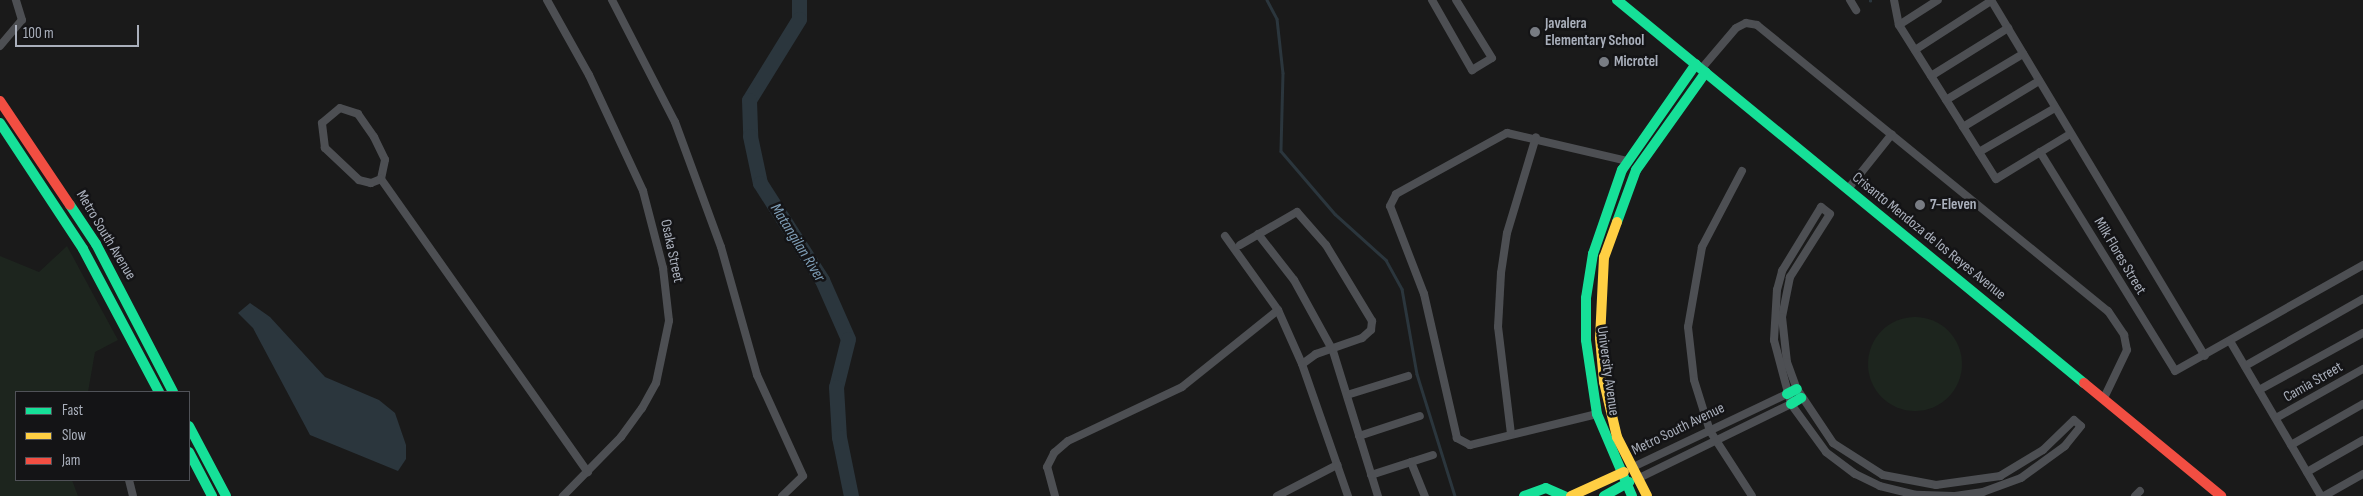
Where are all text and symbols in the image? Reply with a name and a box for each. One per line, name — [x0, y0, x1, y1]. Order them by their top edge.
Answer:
place label: Javalera Elementary School — [1545, 14, 1644, 49]
scale bar — [18, 15, 141, 47]
text: 100 m — [23, 24, 54, 43]
marker: Javalera Elementary School — [1529, 26, 1541, 38]
place label: Microtel — [1614, 53, 1658, 71]
marker: Microtel — [1598, 56, 1610, 68]
street label: Crisanto Mendoza de los Reyes Avenue — [1849, 168, 2009, 304]
street label: Metro South Avenue — [72, 187, 140, 283]
place label: 7-Eleven — [1930, 196, 1977, 214]
marker: 7-Eleven — [1914, 199, 1926, 211]
water label: Matangilan River — [765, 200, 829, 286]
street label: Milk Flores Street — [2090, 214, 2150, 298]
street label: Osaka Street — [657, 218, 687, 284]
street label: University Avenue — [1593, 325, 1623, 417]
street label: Camia Street — [2280, 358, 2346, 406]
legend — [15, 391, 190, 481]
street label: Metro South Avenue — [1629, 399, 1727, 459]
text: Fast — [62, 401, 83, 420]
text: Slow — [62, 426, 86, 445]
text: Jam — [62, 451, 80, 470]

